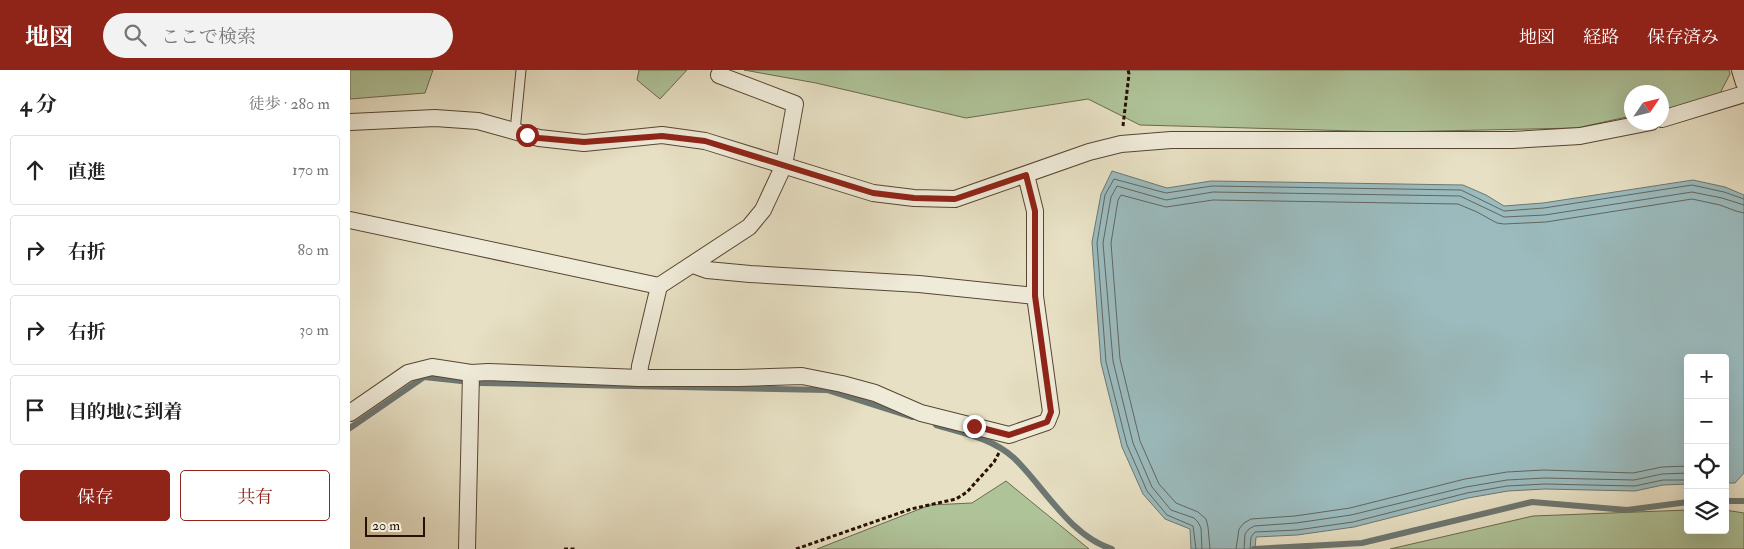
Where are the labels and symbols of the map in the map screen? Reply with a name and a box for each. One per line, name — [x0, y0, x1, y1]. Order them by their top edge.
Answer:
north arrow — [1624, 85, 1669, 130]
route start — [516, 124, 539, 147]
route end — [963, 415, 986, 438]
scale bar — [365, 514, 425, 537]

